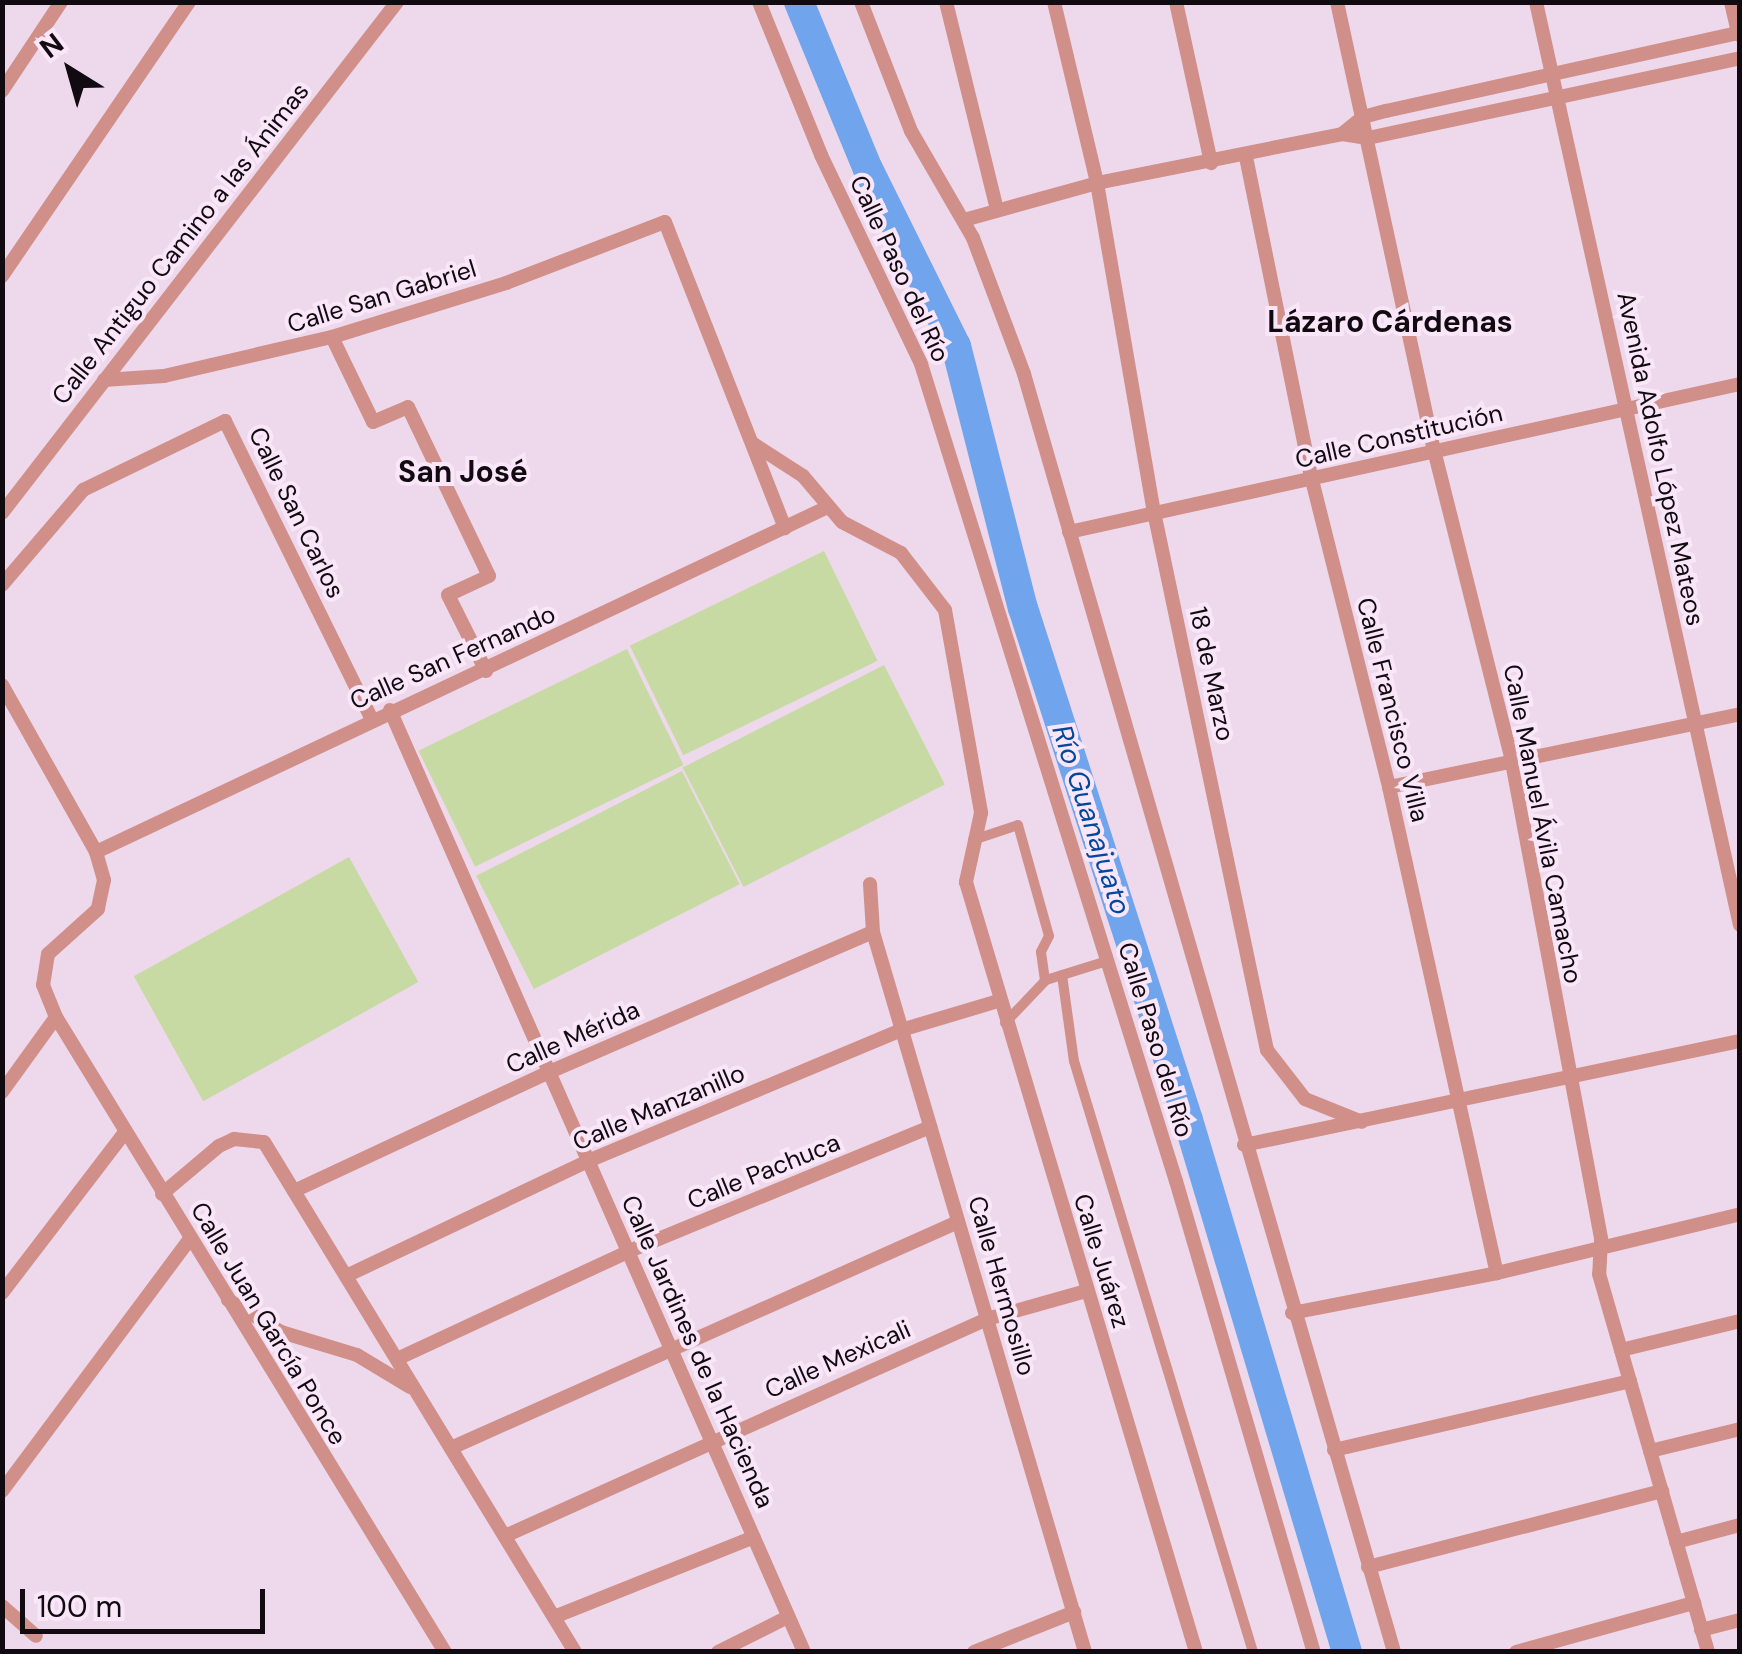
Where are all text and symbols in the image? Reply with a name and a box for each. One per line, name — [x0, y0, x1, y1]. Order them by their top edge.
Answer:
north arrow — [20, 20, 120, 120]
text: N — [32, 25, 71, 67]
street label: Calle Antiguo Camino a las Ánimas — [46, 77, 316, 411]
street label: Calle Paso del Río — [843, 171, 955, 367]
street label: Calle San Gabriel — [284, 254, 480, 340]
street label: Avenida Adolfo López Mateos — [1610, 289, 1710, 629]
district label: Lázaro Cárdenas — [1267, 304, 1513, 340]
street label: Calle Constitución — [1292, 399, 1506, 475]
street label: Calle San Carlos — [242, 423, 350, 603]
district label: San José — [398, 454, 528, 490]
street label: Calle Francisco Villa — [1350, 595, 1434, 825]
street label: Calle San Fernando — [346, 599, 560, 717]
street label: 18 de Marzo — [1182, 604, 1240, 744]
street label: Calle Manuel Ávila Camacho — [1496, 662, 1588, 986]
water label: Río Guanajuato — [1044, 721, 1138, 919]
street label: Calle Paso del Río — [1111, 939, 1199, 1141]
street label: Calle Mérida — [501, 995, 645, 1081]
street label: Calle Manzanillo — [569, 1058, 749, 1158]
street label: Calle Pachuca — [683, 1128, 845, 1216]
street label: Calle Juárez — [1066, 1190, 1136, 1332]
street label: Calle Jardines de la Hacienda — [614, 1191, 780, 1513]
street label: Calle Hermosillo — [961, 1193, 1041, 1379]
street label: Calle Juan García Ponce — [184, 1197, 352, 1451]
street label: Calle Mexicali — [761, 1315, 915, 1405]
scale bar — [25, 1569, 270, 1631]
text: 100 m — [37, 1587, 122, 1626]

